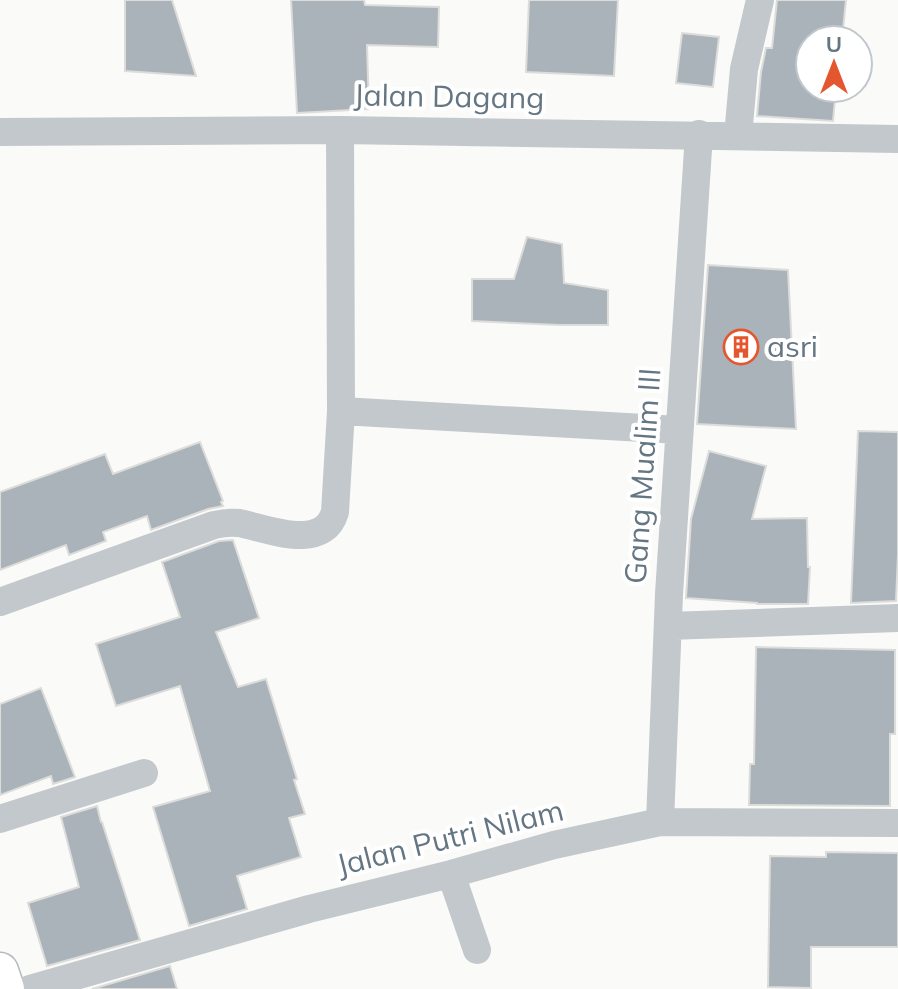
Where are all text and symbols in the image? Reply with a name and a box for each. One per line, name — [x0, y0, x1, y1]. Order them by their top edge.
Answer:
north arrow — [794, 24, 874, 104]
text: U — [826, 30, 842, 58]
street label: Jalan Dagang — [353, 75, 545, 117]
place label: asri — [767, 327, 818, 365]
building icon: asri — [722, 328, 760, 366]
street label: Gang Mualim III — [616, 367, 668, 585]
street label: Jalan Putri Nilam — [332, 790, 567, 884]

